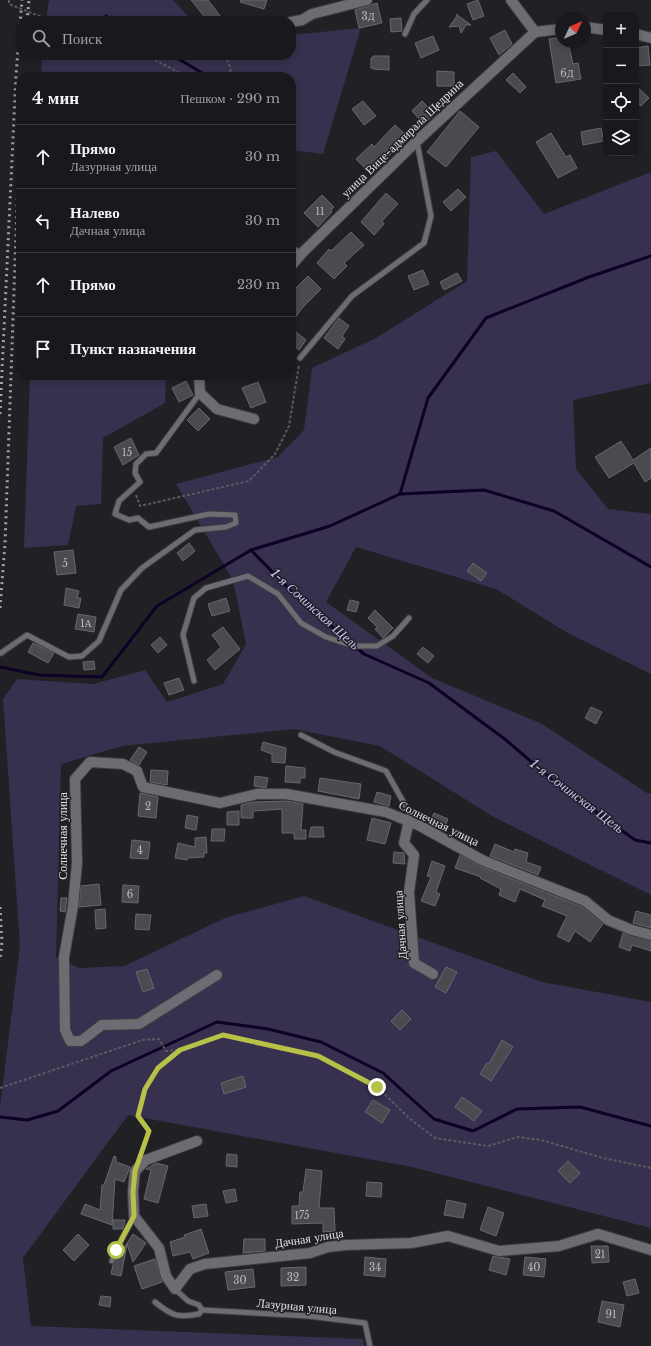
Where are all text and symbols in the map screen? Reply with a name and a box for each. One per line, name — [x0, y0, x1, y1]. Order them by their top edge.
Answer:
house number: 3Д — [362, 10, 375, 23]
north arrow — [555, 12, 591, 48]
map controls — [603, 12, 639, 156]
button: + — [603, 12, 639, 48]
search box — [16, 16, 296, 60]
icon: search — [30, 27, 52, 49]
text: Поиск — [62, 29, 102, 48]
button: − — [603, 48, 639, 84]
house number: 6Д — [560, 67, 574, 80]
street label: улица Вице-адмирала Щедрина — [338, 75, 467, 200]
button: locate — [603, 84, 639, 120]
text: 4 мин — [32, 88, 79, 109]
text: Пешком · 290 m — [180, 90, 280, 107]
button: layers — [603, 120, 639, 156]
text: Прямо — [70, 139, 116, 158]
icon: ahead — [32, 146, 54, 168]
text: 30 m — [245, 148, 280, 165]
text: Лазурная улица — [70, 158, 157, 175]
text: Налево — [70, 203, 120, 222]
house number: 11 — [316, 205, 324, 218]
icon: left — [32, 210, 54, 232]
text: 30 m — [245, 212, 280, 229]
text: Дачная улица — [70, 222, 145, 239]
icon: ahead — [32, 274, 54, 296]
text: Прямо — [70, 275, 116, 294]
text: 230 m — [237, 276, 280, 293]
icon: arrive — [32, 338, 54, 360]
text: Пункт назначения — [70, 339, 196, 358]
house number: 15 — [122, 446, 132, 459]
house number: 5 — [62, 557, 68, 570]
water label: 1-я Сочинская Щель — [266, 564, 363, 653]
house number: 1А — [80, 617, 93, 630]
water label: 1-я Сочинская Щель — [526, 754, 628, 837]
street label: Солнечная улица — [55, 792, 70, 880]
street label: Солнечная улица — [396, 797, 482, 849]
house number: 2 — [145, 800, 151, 813]
house number: 4 — [137, 844, 143, 857]
house number: 6 — [127, 888, 133, 901]
street label: Дачная улица — [390, 889, 410, 960]
route end — [368, 1078, 386, 1096]
house number: 175 — [294, 1209, 310, 1222]
street label: Дачная улица — [274, 1225, 345, 1251]
route start — [107, 1241, 125, 1259]
house number: 21 — [595, 1248, 605, 1261]
house number: 34 — [369, 1261, 381, 1274]
house number: 40 — [528, 1261, 541, 1274]
house number: 32 — [287, 1271, 299, 1284]
house number: 30 — [233, 1274, 247, 1287]
street label: Лазурная улица — [256, 1295, 338, 1317]
house number: 91 — [606, 1308, 616, 1321]

